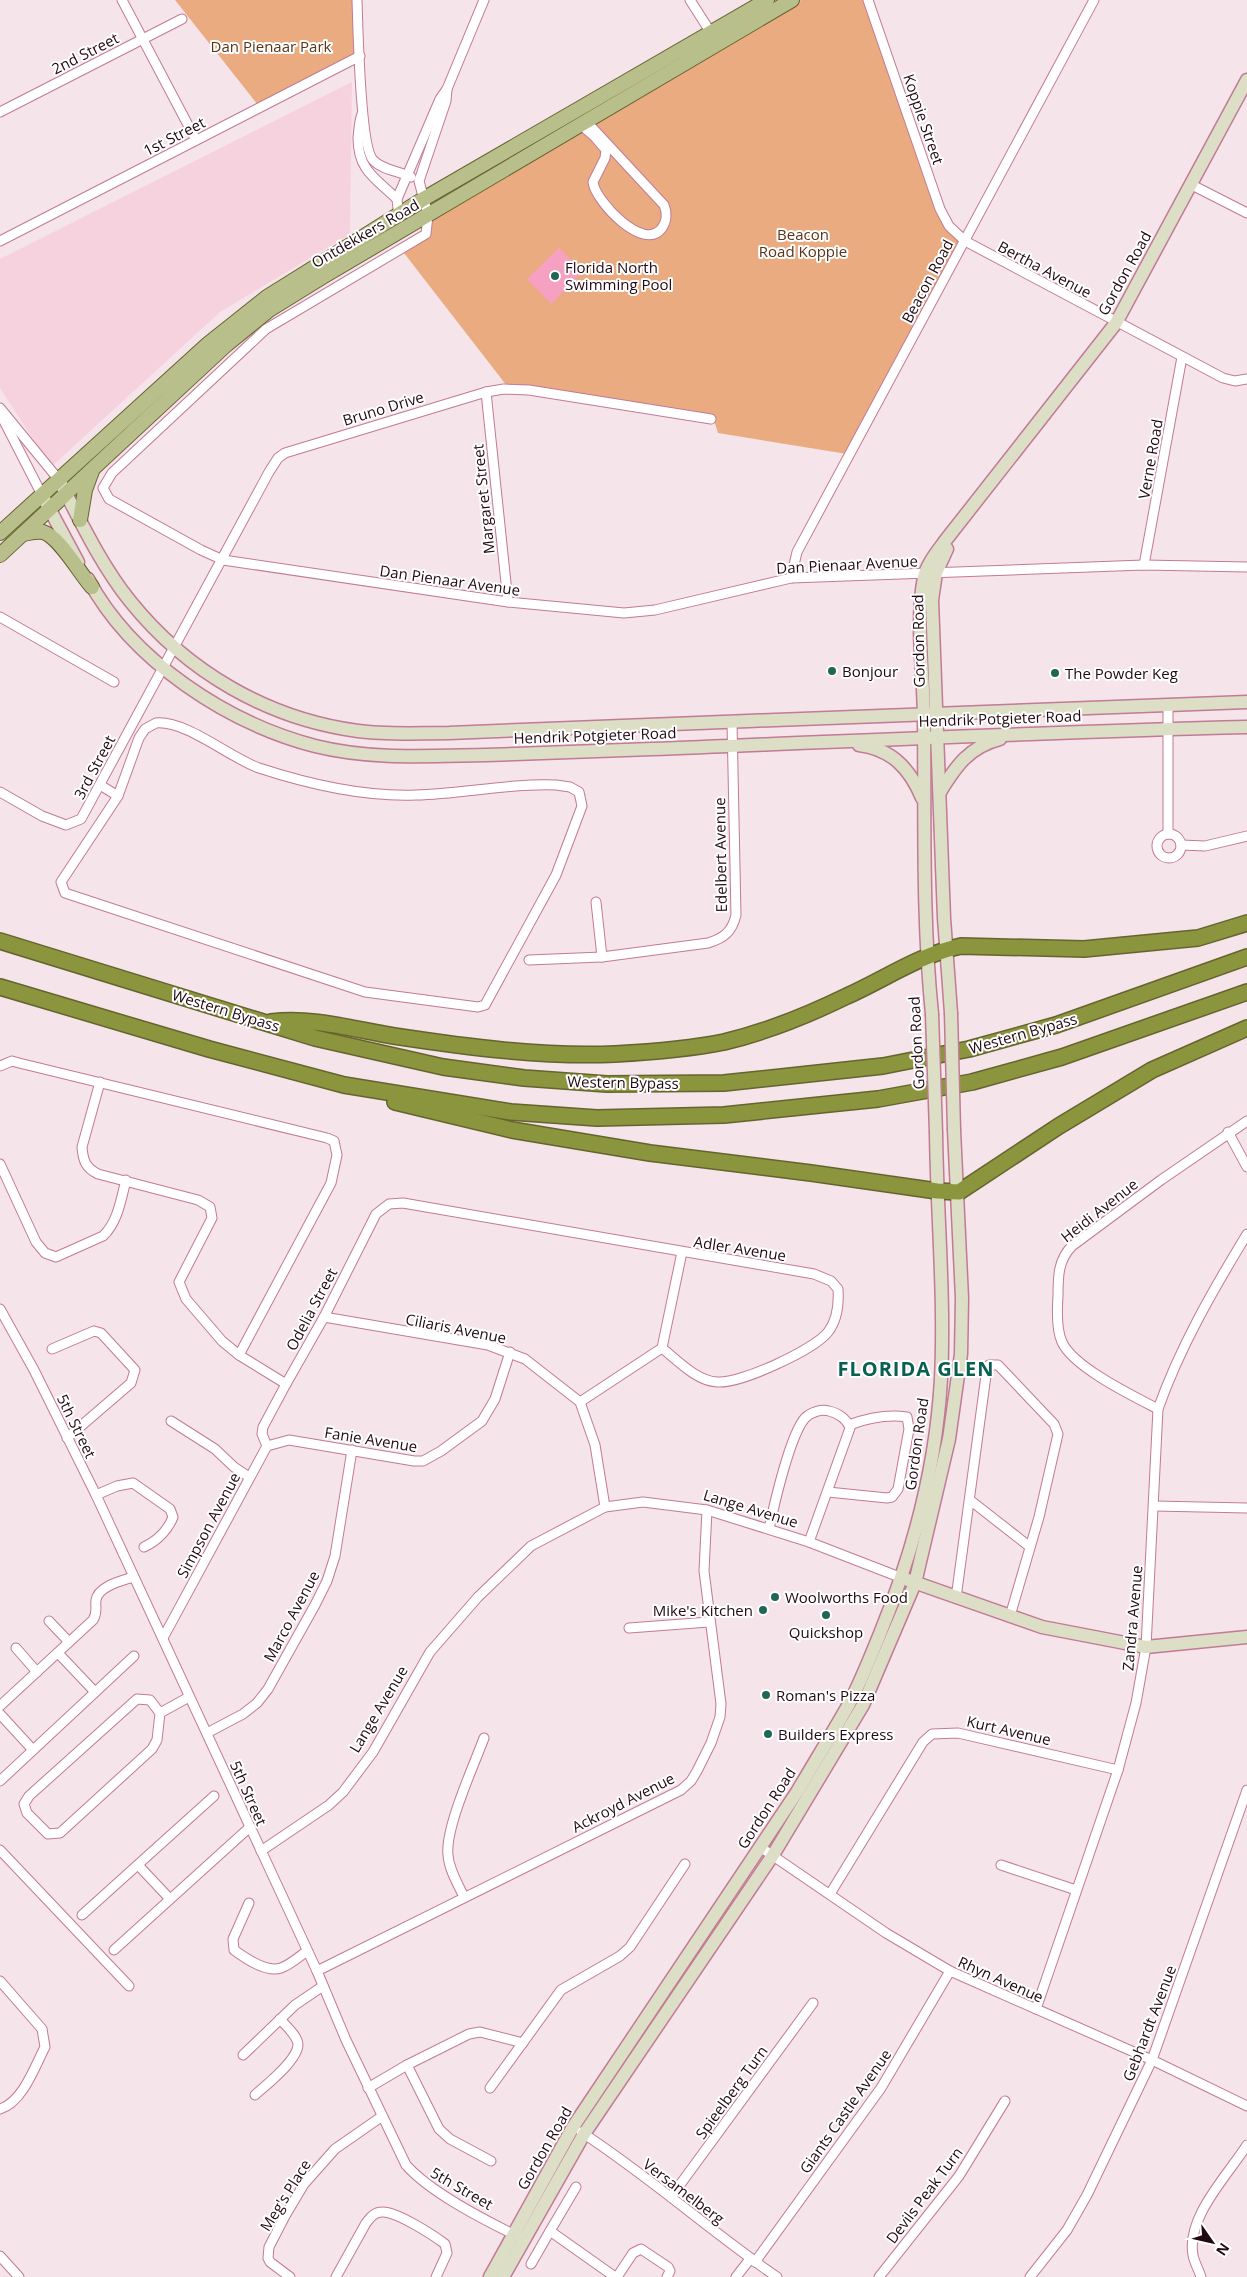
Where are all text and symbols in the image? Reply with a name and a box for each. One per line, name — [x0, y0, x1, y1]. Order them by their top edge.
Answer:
street label: 2nd Street — [48, 28, 122, 78]
park label: Dan Pienaar Park — [211, 36, 332, 56]
street label: Koppie Street — [899, 71, 949, 167]
street label: 1st Street — [140, 112, 208, 160]
street label: Ontdekkers Road — [308, 194, 422, 272]
park label: Beacon Road Koppie — [759, 224, 847, 261]
street label: Gordon Road — [1093, 227, 1155, 319]
street label: Beacon Road — [897, 236, 957, 326]
street label: Bertha Avenue — [995, 236, 1095, 302]
place label: Florida North Swimming Pool — [565, 257, 672, 294]
marker: Florida North Swimming Pool — [549, 270, 561, 282]
street label: Bruno Drive — [340, 386, 426, 430]
street label: Verne Road — [1133, 417, 1167, 501]
street label: Margaret Street — [467, 443, 499, 555]
street label: Dan Pienaar Avenue — [776, 550, 918, 578]
street label: Dan Pienaar Avenue — [378, 560, 522, 600]
street label: Gordon Road — [907, 594, 929, 688]
place label: Bonjour — [842, 661, 898, 681]
place label: The Powder Keg — [1065, 663, 1178, 683]
marker: Bonjour — [826, 665, 838, 677]
marker: The Powder Keg — [1049, 667, 1061, 679]
street label: Hendrik Potgieter Road — [918, 705, 1082, 731]
street label: Hendrik Potgieter Road — [513, 722, 677, 748]
street label: 3rd Street — [69, 732, 119, 802]
street label: Edelbert Avenue — [709, 797, 731, 913]
street label: Western Bypass — [170, 984, 282, 1036]
street label: Gordon Road — [904, 996, 928, 1090]
street label: Western Bypass — [967, 1008, 1079, 1058]
street label: Western Bypass — [567, 1071, 679, 1093]
street label: Heidi Avenue — [1056, 1174, 1142, 1246]
street label: Adler Avenue — [692, 1231, 788, 1265]
street label: Odelia Street — [281, 1264, 341, 1354]
street label: Ciliaris Avenue — [404, 1308, 508, 1348]
district label: FLORIDA GLEN — [837, 1355, 995, 1382]
street label: 5th Street — [53, 1391, 101, 1461]
street label: Gordon Road — [900, 1396, 932, 1492]
street label: Fanie Avenue — [323, 1422, 419, 1456]
street label: Simpson Avenue — [172, 1469, 244, 1581]
street label: Lange Avenue — [701, 1484, 801, 1532]
street label: Zandra Avenue — [1117, 1564, 1147, 1672]
street label: Marco Avenue — [259, 1567, 323, 1665]
place label: Woolworths Food — [785, 1587, 908, 1607]
marker: Woolworths Food — [769, 1591, 781, 1603]
place label: Mike's Kitchen — [653, 1600, 753, 1620]
marker: Mike's Kitchen — [757, 1604, 769, 1616]
marker: Quickshop — [820, 1609, 832, 1621]
place label: Quickshop — [789, 1622, 863, 1642]
street label: Lange Avenue — [344, 1662, 412, 1756]
place label: Roman's Pizza — [776, 1685, 875, 1705]
marker: Roman's Pizza — [760, 1689, 772, 1701]
street label: Kurt Avenue — [965, 1711, 1053, 1749]
place label: Builders Express — [778, 1724, 893, 1744]
marker: Builders Express — [762, 1728, 774, 1740]
street label: 5th Street — [226, 1757, 272, 1829]
street label: Gordon Road — [732, 1763, 800, 1853]
street label: Ackroyd Avenue — [568, 1768, 678, 1836]
street label: Rhyn Avenue — [955, 1951, 1047, 2007]
street label: Gebhardt Avenue — [1118, 1962, 1180, 2084]
street label: Spieelberg Turn — [690, 2041, 772, 2143]
street label: Giants Castle Avenue — [795, 2045, 895, 2177]
street label: Gordon Road — [512, 2103, 576, 2193]
street label: Devils Peak Turn — [881, 2143, 967, 2247]
street label: Versamelberg — [639, 2154, 729, 2228]
street label: Meg's Place — [255, 2155, 315, 2235]
street label: 5th Street — [427, 2162, 497, 2214]
north arrow — [1187, 2217, 1237, 2267]
text: N — [1212, 2240, 1234, 2260]

